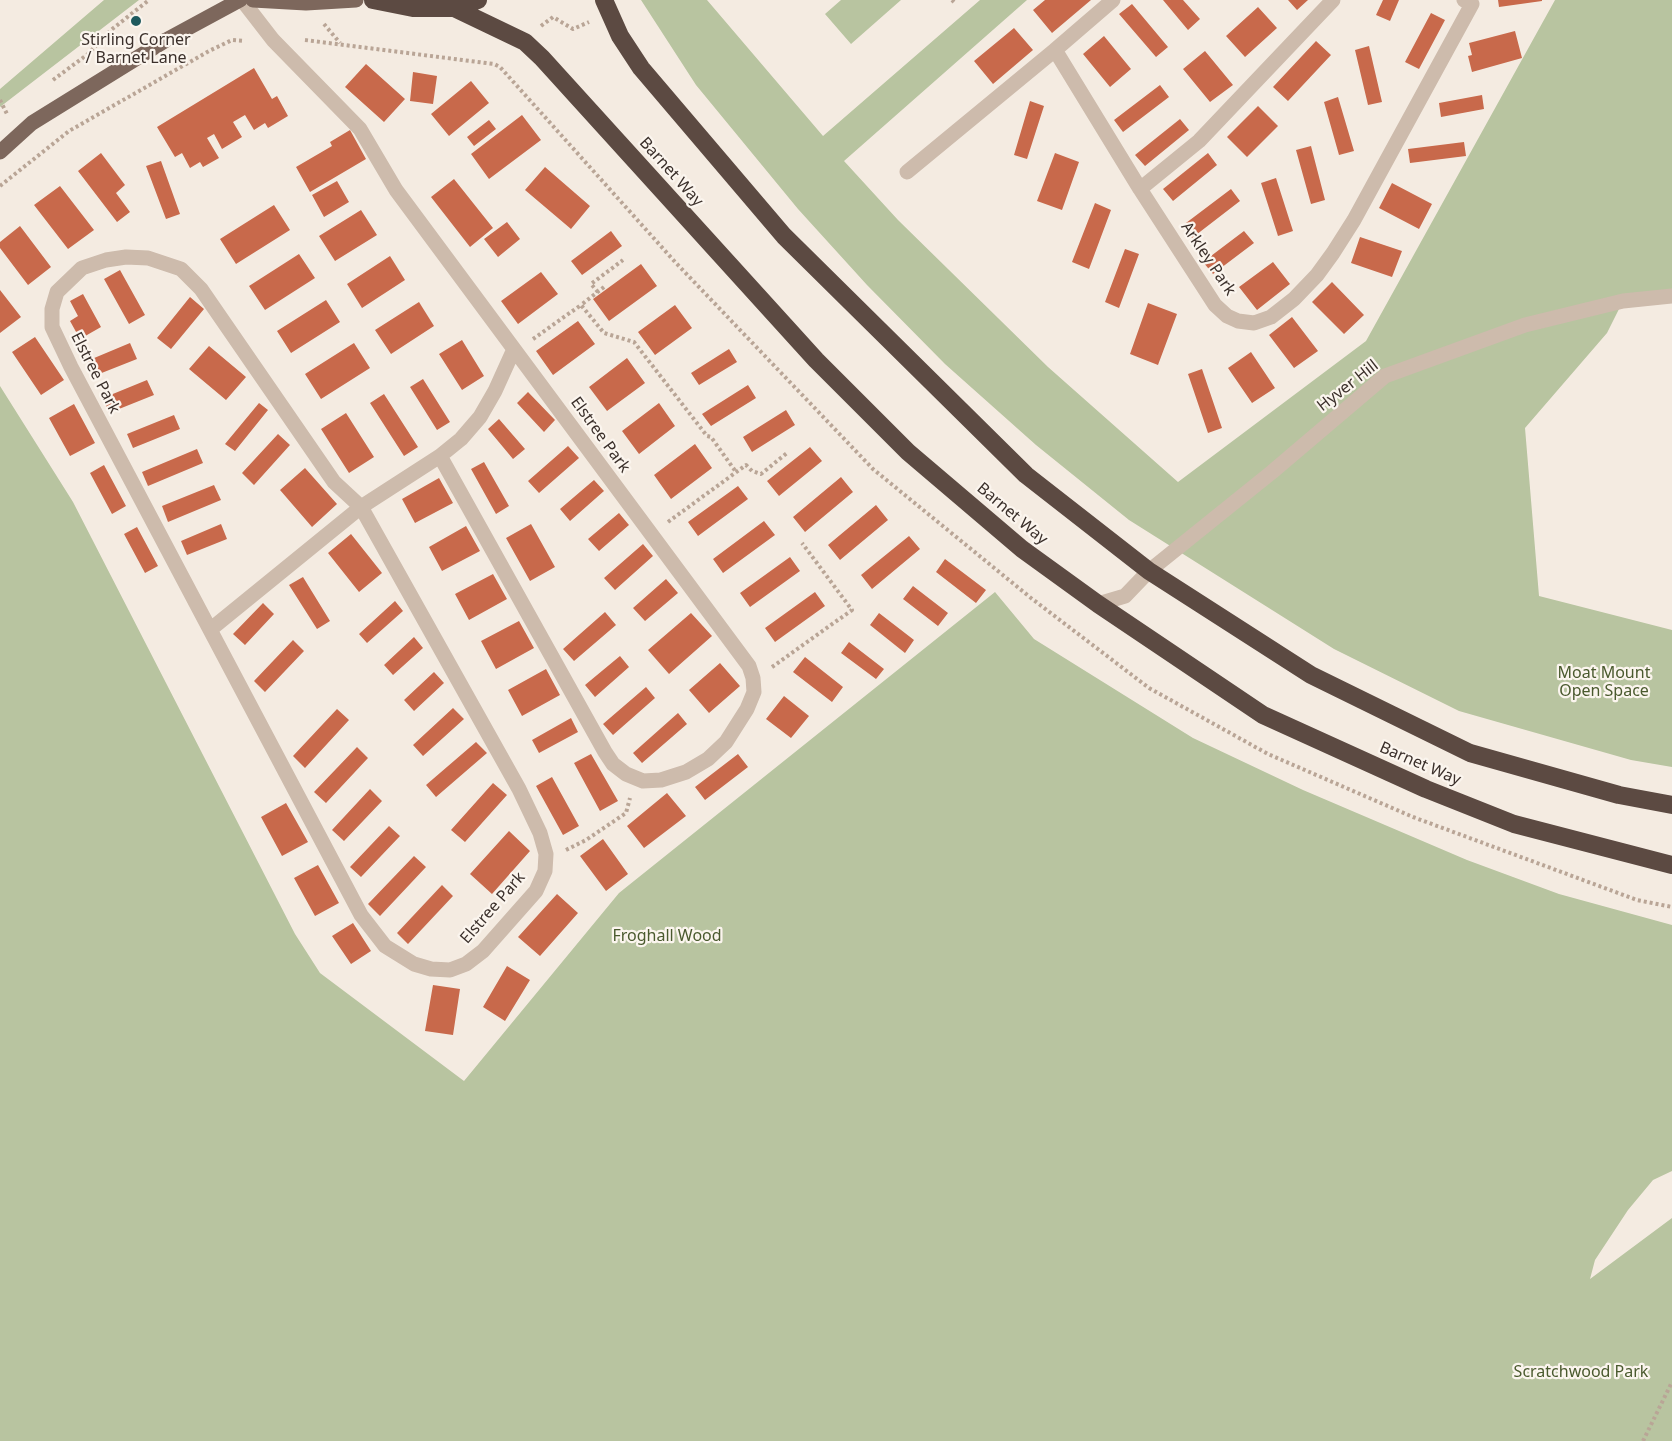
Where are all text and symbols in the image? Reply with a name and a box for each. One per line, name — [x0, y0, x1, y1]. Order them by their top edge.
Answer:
marker: Stirling Corner / Barnet Lane — [129, 14, 143, 28]
place label: Stirling Corner / Barnet Lane — [81, 30, 191, 68]
street label: Barnet Way — [635, 133, 707, 211]
street label: Arkley Park — [1176, 219, 1240, 299]
street label: Elstree Park — [66, 329, 124, 417]
street label: Hyver Hill — [1314, 356, 1382, 416]
street label: Elstree Park — [566, 393, 634, 477]
street label: Barnet Way — [973, 479, 1051, 549]
park label: Moat Mount Open Space — [1558, 663, 1650, 701]
street label: Barnet Way — [1376, 738, 1464, 790]
street label: Elstree Park — [457, 868, 529, 948]
park label: Froghall Wood — [612, 926, 722, 946]
park label: Scratchwood Park — [1514, 1362, 1648, 1382]

